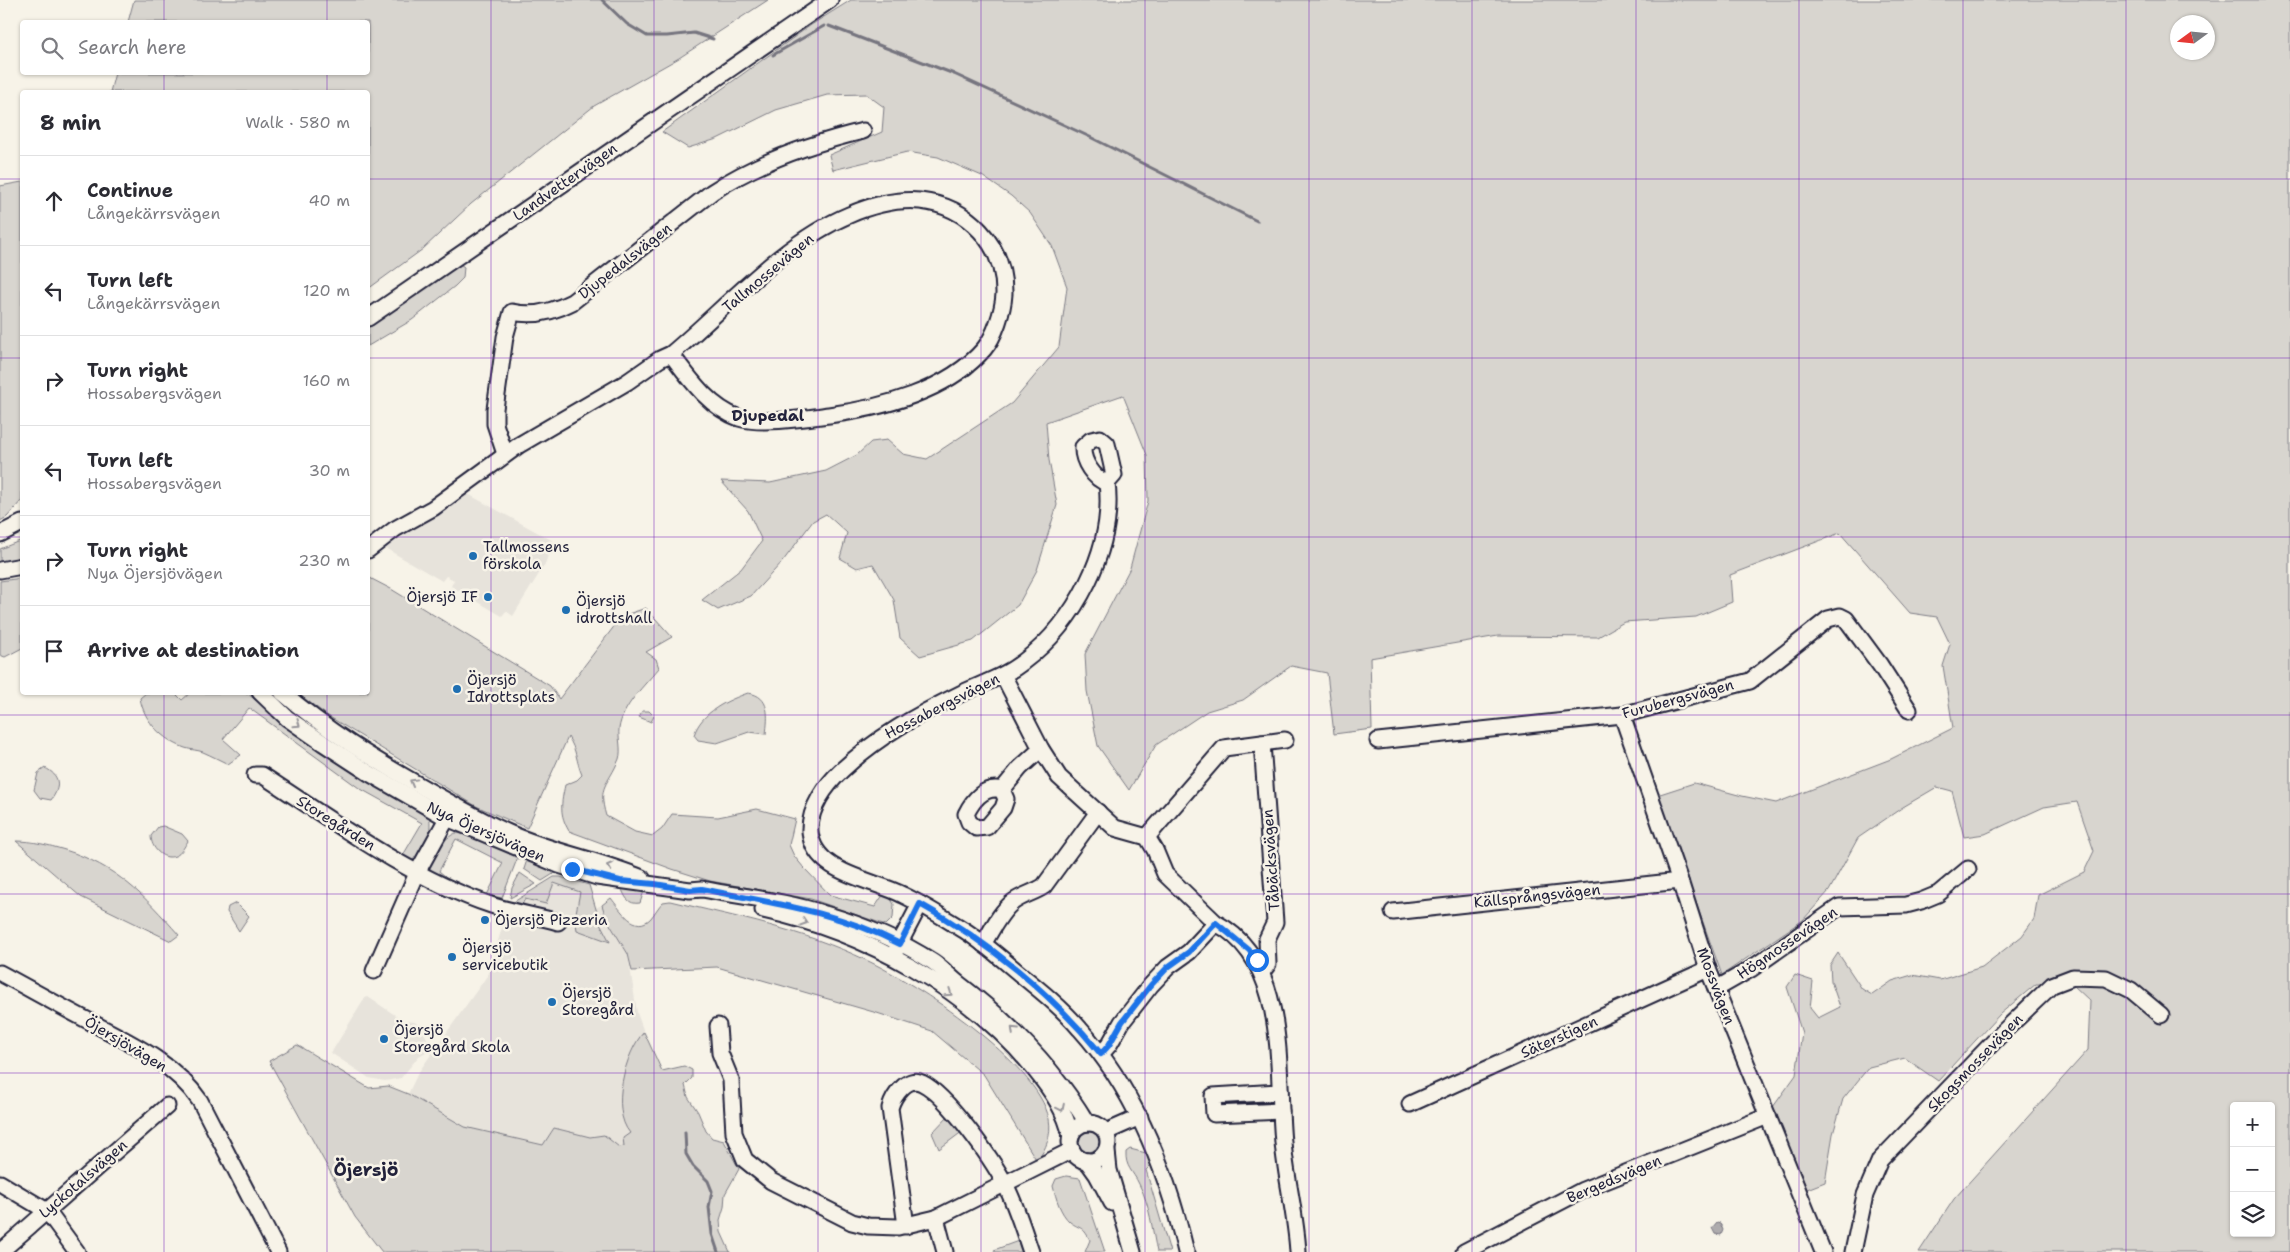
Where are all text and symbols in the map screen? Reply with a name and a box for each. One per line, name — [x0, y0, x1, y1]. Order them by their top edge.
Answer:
north arrow — [2170, 15, 2215, 60]
search box — [20, 20, 370, 75]
icon: search — [38, 34, 66, 62]
text: Search here — [78, 35, 187, 60]
text: 8 min — [40, 109, 101, 137]
text: Walk · 580 m — [245, 112, 350, 133]
street label: Landvettervägen — [509, 139, 621, 225]
text: Continue — [87, 178, 173, 203]
icon: ahead — [40, 187, 68, 215]
text: 40 m — [308, 190, 350, 211]
text: Långekärrsvägen — [87, 203, 220, 224]
street label: Djupedalsvägen — [574, 218, 676, 304]
street label: Tallmossevägen — [718, 229, 818, 317]
text: Turn left — [87, 268, 173, 293]
icon: left — [40, 277, 68, 305]
text: 120 m — [303, 280, 350, 301]
text: Långekärrsvägen — [87, 293, 220, 314]
text: Turn right — [87, 358, 188, 383]
icon: right — [40, 367, 68, 395]
text: 160 m — [303, 370, 350, 391]
text: Hossabergsvägen — [87, 383, 222, 404]
district label: Djupedal — [732, 405, 805, 426]
text: Turn left — [87, 448, 173, 473]
icon: left — [40, 457, 68, 485]
text: 30 m — [309, 460, 350, 481]
text: Hossabergsvägen — [87, 473, 222, 494]
place label: Tallmossens förskola — [483, 537, 570, 574]
text: Turn right — [87, 538, 188, 563]
icon: right — [40, 547, 68, 575]
text: 230 m — [298, 550, 350, 571]
marker: Tallmossens förskola — [467, 550, 479, 562]
text: Nya Öjersjövägen — [87, 563, 223, 584]
place label: Öjersjö IF — [407, 587, 478, 607]
marker: Öjersjö IF — [482, 591, 494, 603]
place label: Öjersjö idrottshall — [576, 591, 653, 628]
marker: Öjersjö idrottshall — [560, 604, 572, 616]
icon: arrive — [40, 637, 68, 665]
text: Arrive at destination — [87, 638, 299, 663]
street label: Hossabergsvägen — [881, 668, 1003, 744]
place label: Öjersjö Idrottsplats — [467, 670, 555, 707]
street label: Furubergsvägen — [1620, 674, 1736, 724]
marker: Öjersjö Idrottsplats — [451, 683, 463, 695]
one-way arrow — [291, 718, 300, 727]
one-way arrow — [409, 778, 418, 788]
street label: Storegården — [293, 791, 379, 855]
street label: Nya Öjersjövägen — [424, 797, 548, 867]
street label: Tåbäcksvägen — [1257, 808, 1285, 912]
route end — [561, 858, 584, 881]
one-way arrow — [605, 861, 614, 872]
street label: Källsprångsvägen — [1473, 879, 1601, 913]
street label: Högmossevägen — [1733, 902, 1841, 984]
place label: Öjersjö Pizzeria — [495, 910, 608, 930]
marker: Öjersjö Pizzeria — [479, 914, 491, 926]
one-way arrow — [799, 916, 807, 926]
place label: Öjersjö servicebutik — [462, 938, 548, 975]
street label: Mossvägen — [1692, 945, 1740, 1027]
route start — [1246, 949, 1269, 972]
marker: Öjersjö servicebutik — [446, 951, 458, 963]
place label: Öjersjö Storegård — [562, 983, 635, 1020]
one-way arrow — [944, 986, 953, 996]
marker: Öjersjö Storegård — [546, 996, 558, 1008]
street label: Skogsmossevägen — [1923, 1010, 2027, 1116]
street label: Öjersjövägen — [81, 1011, 171, 1077]
street label: Säterstigen — [1517, 1011, 1601, 1063]
place label: Öjersjö Storegård Skola — [394, 1020, 511, 1057]
one-way arrow — [1010, 1027, 1019, 1036]
marker: Öjersjö Storegård Skola — [378, 1033, 390, 1045]
map controls — [2230, 1102, 2275, 1237]
button: + — [2230, 1102, 2275, 1147]
one-way arrow — [1055, 1103, 1065, 1112]
street label: Lyckotalsvägen — [35, 1135, 131, 1223]
button: − — [2230, 1147, 2275, 1192]
street label: Bergedsvägen — [1564, 1150, 1664, 1208]
district label: Öjersjö — [334, 1157, 398, 1182]
button: layers — [2230, 1192, 2275, 1237]

